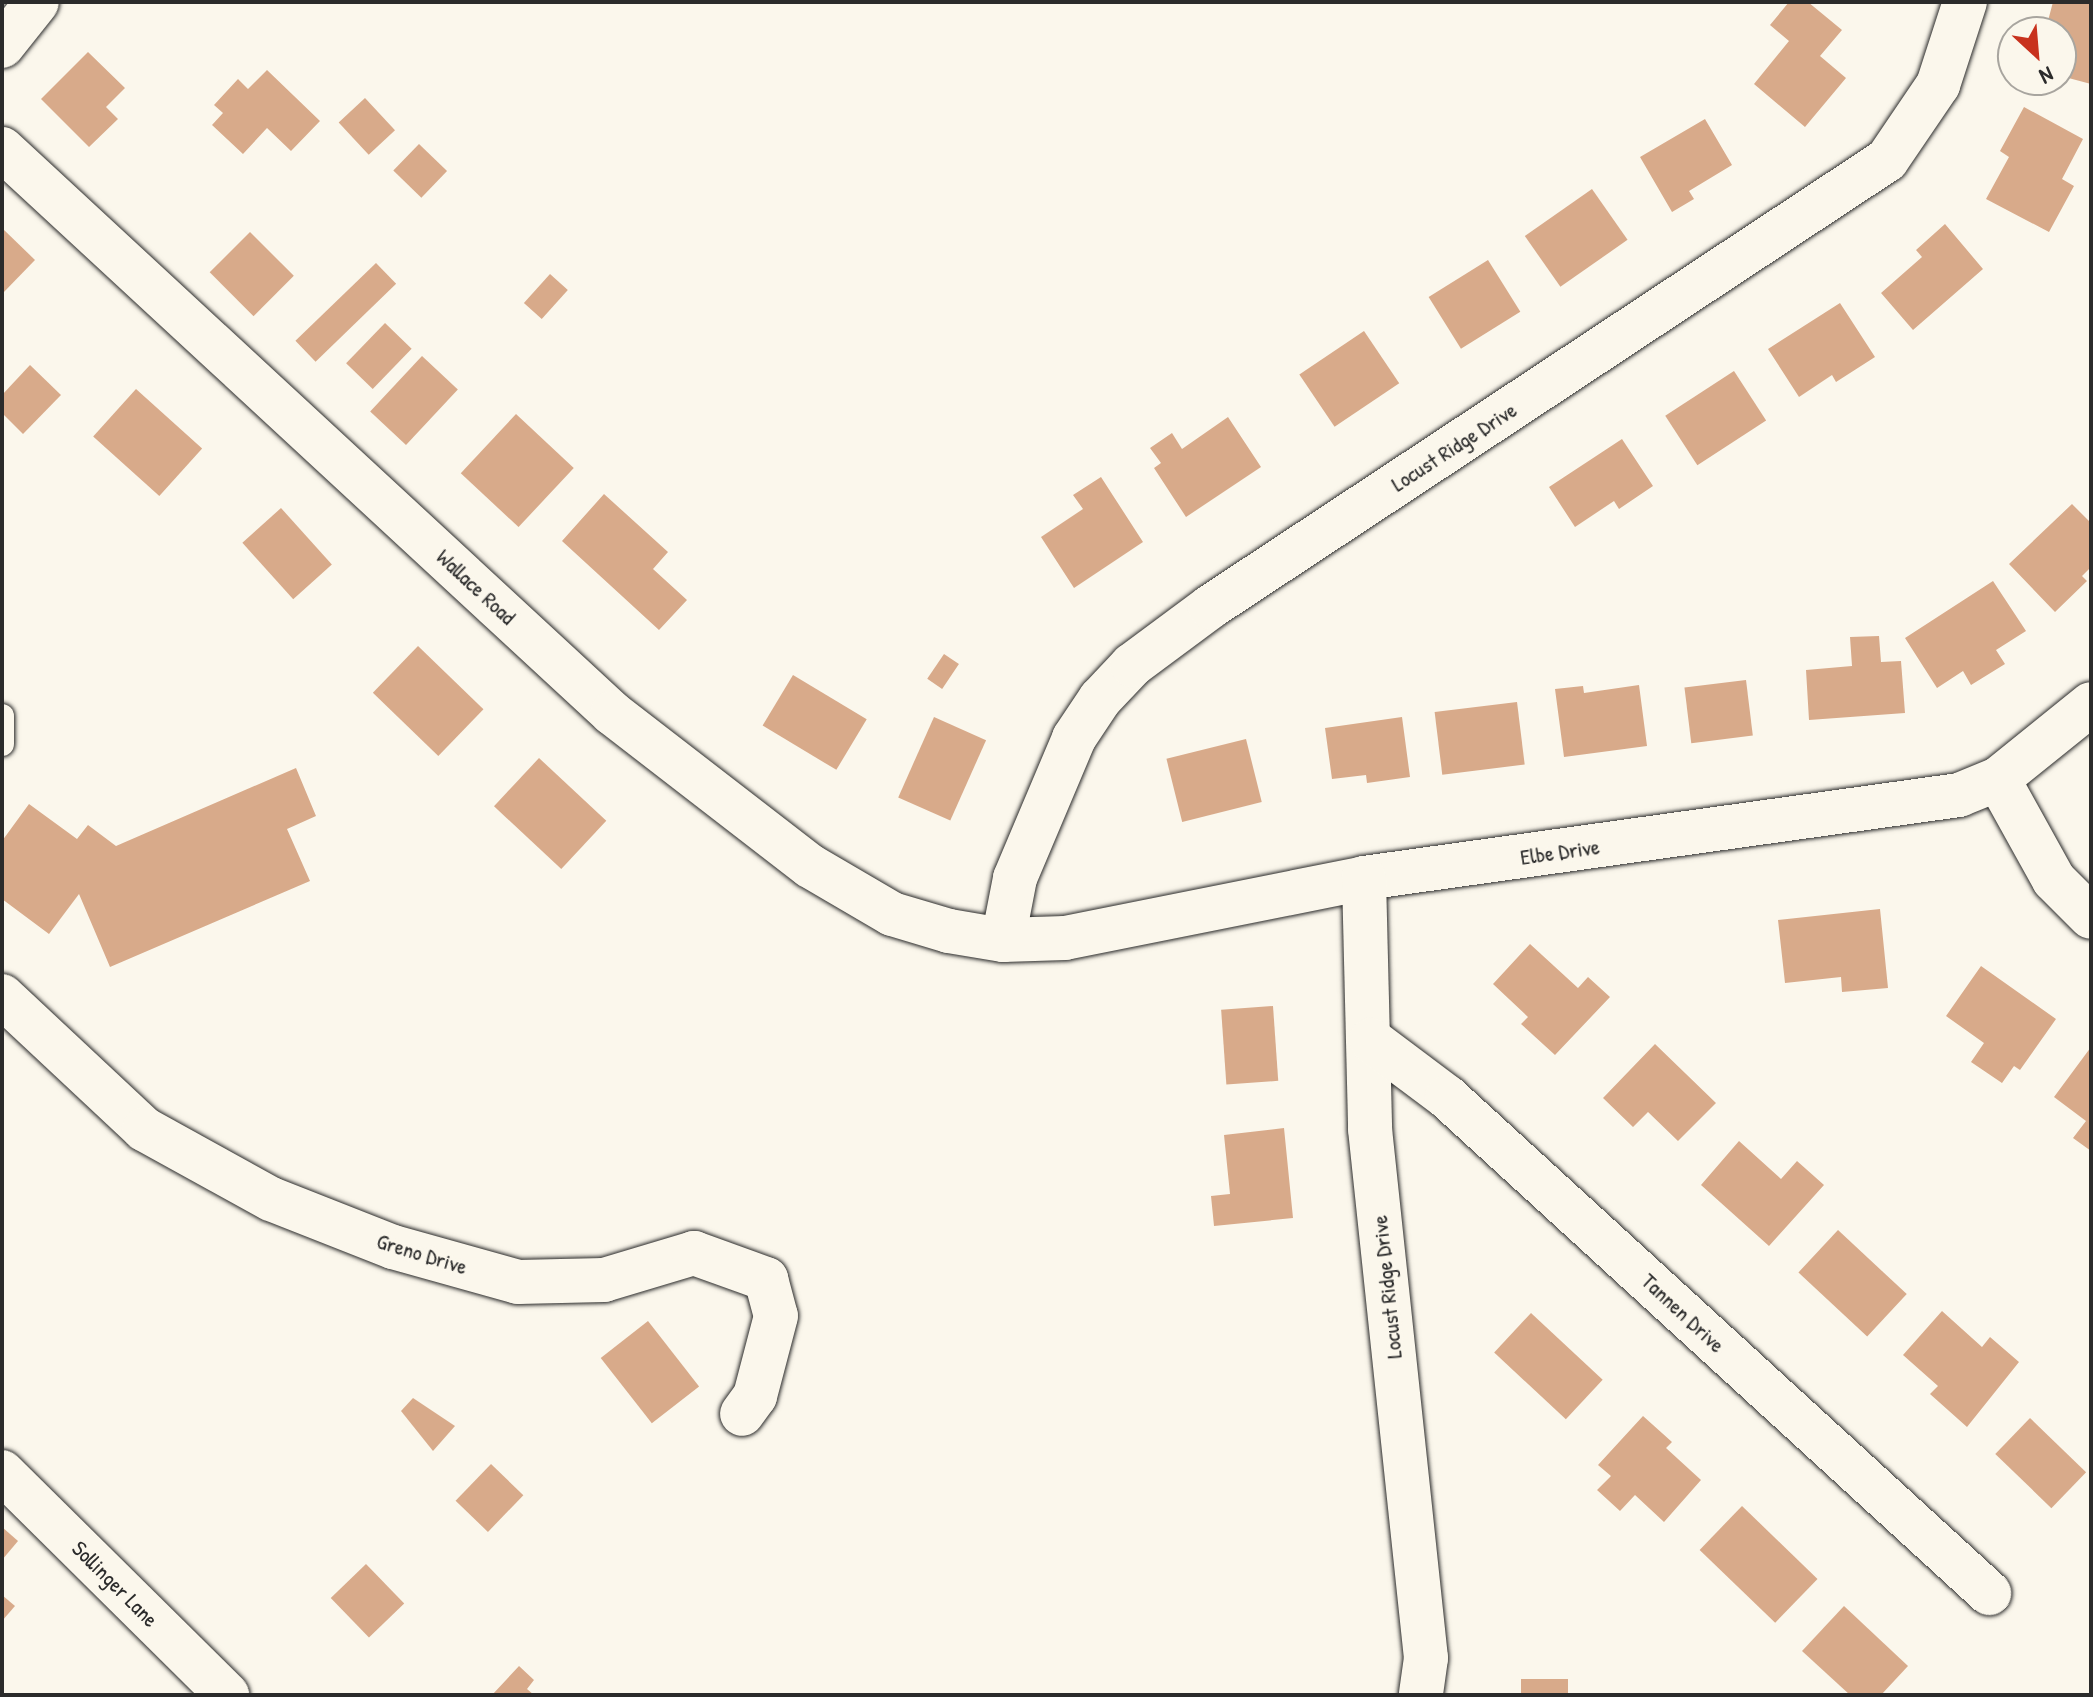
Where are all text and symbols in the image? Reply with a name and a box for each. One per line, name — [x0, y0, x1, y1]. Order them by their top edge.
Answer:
north arrow — [1997, 16, 2077, 96]
text: N — [2035, 60, 2058, 92]
street label: Locust Ridge Drive — [1386, 397, 1522, 497]
street label: Wallace Road — [431, 544, 521, 630]
street label: Elbe Drive — [1519, 833, 1601, 871]
street label: Locust Ridge Drive — [1366, 1214, 1408, 1360]
street label: Greno Drive — [374, 1228, 470, 1280]
street label: Tannen Drive — [1636, 1268, 1730, 1358]
street label: Sollinger Lane — [66, 1535, 164, 1633]

